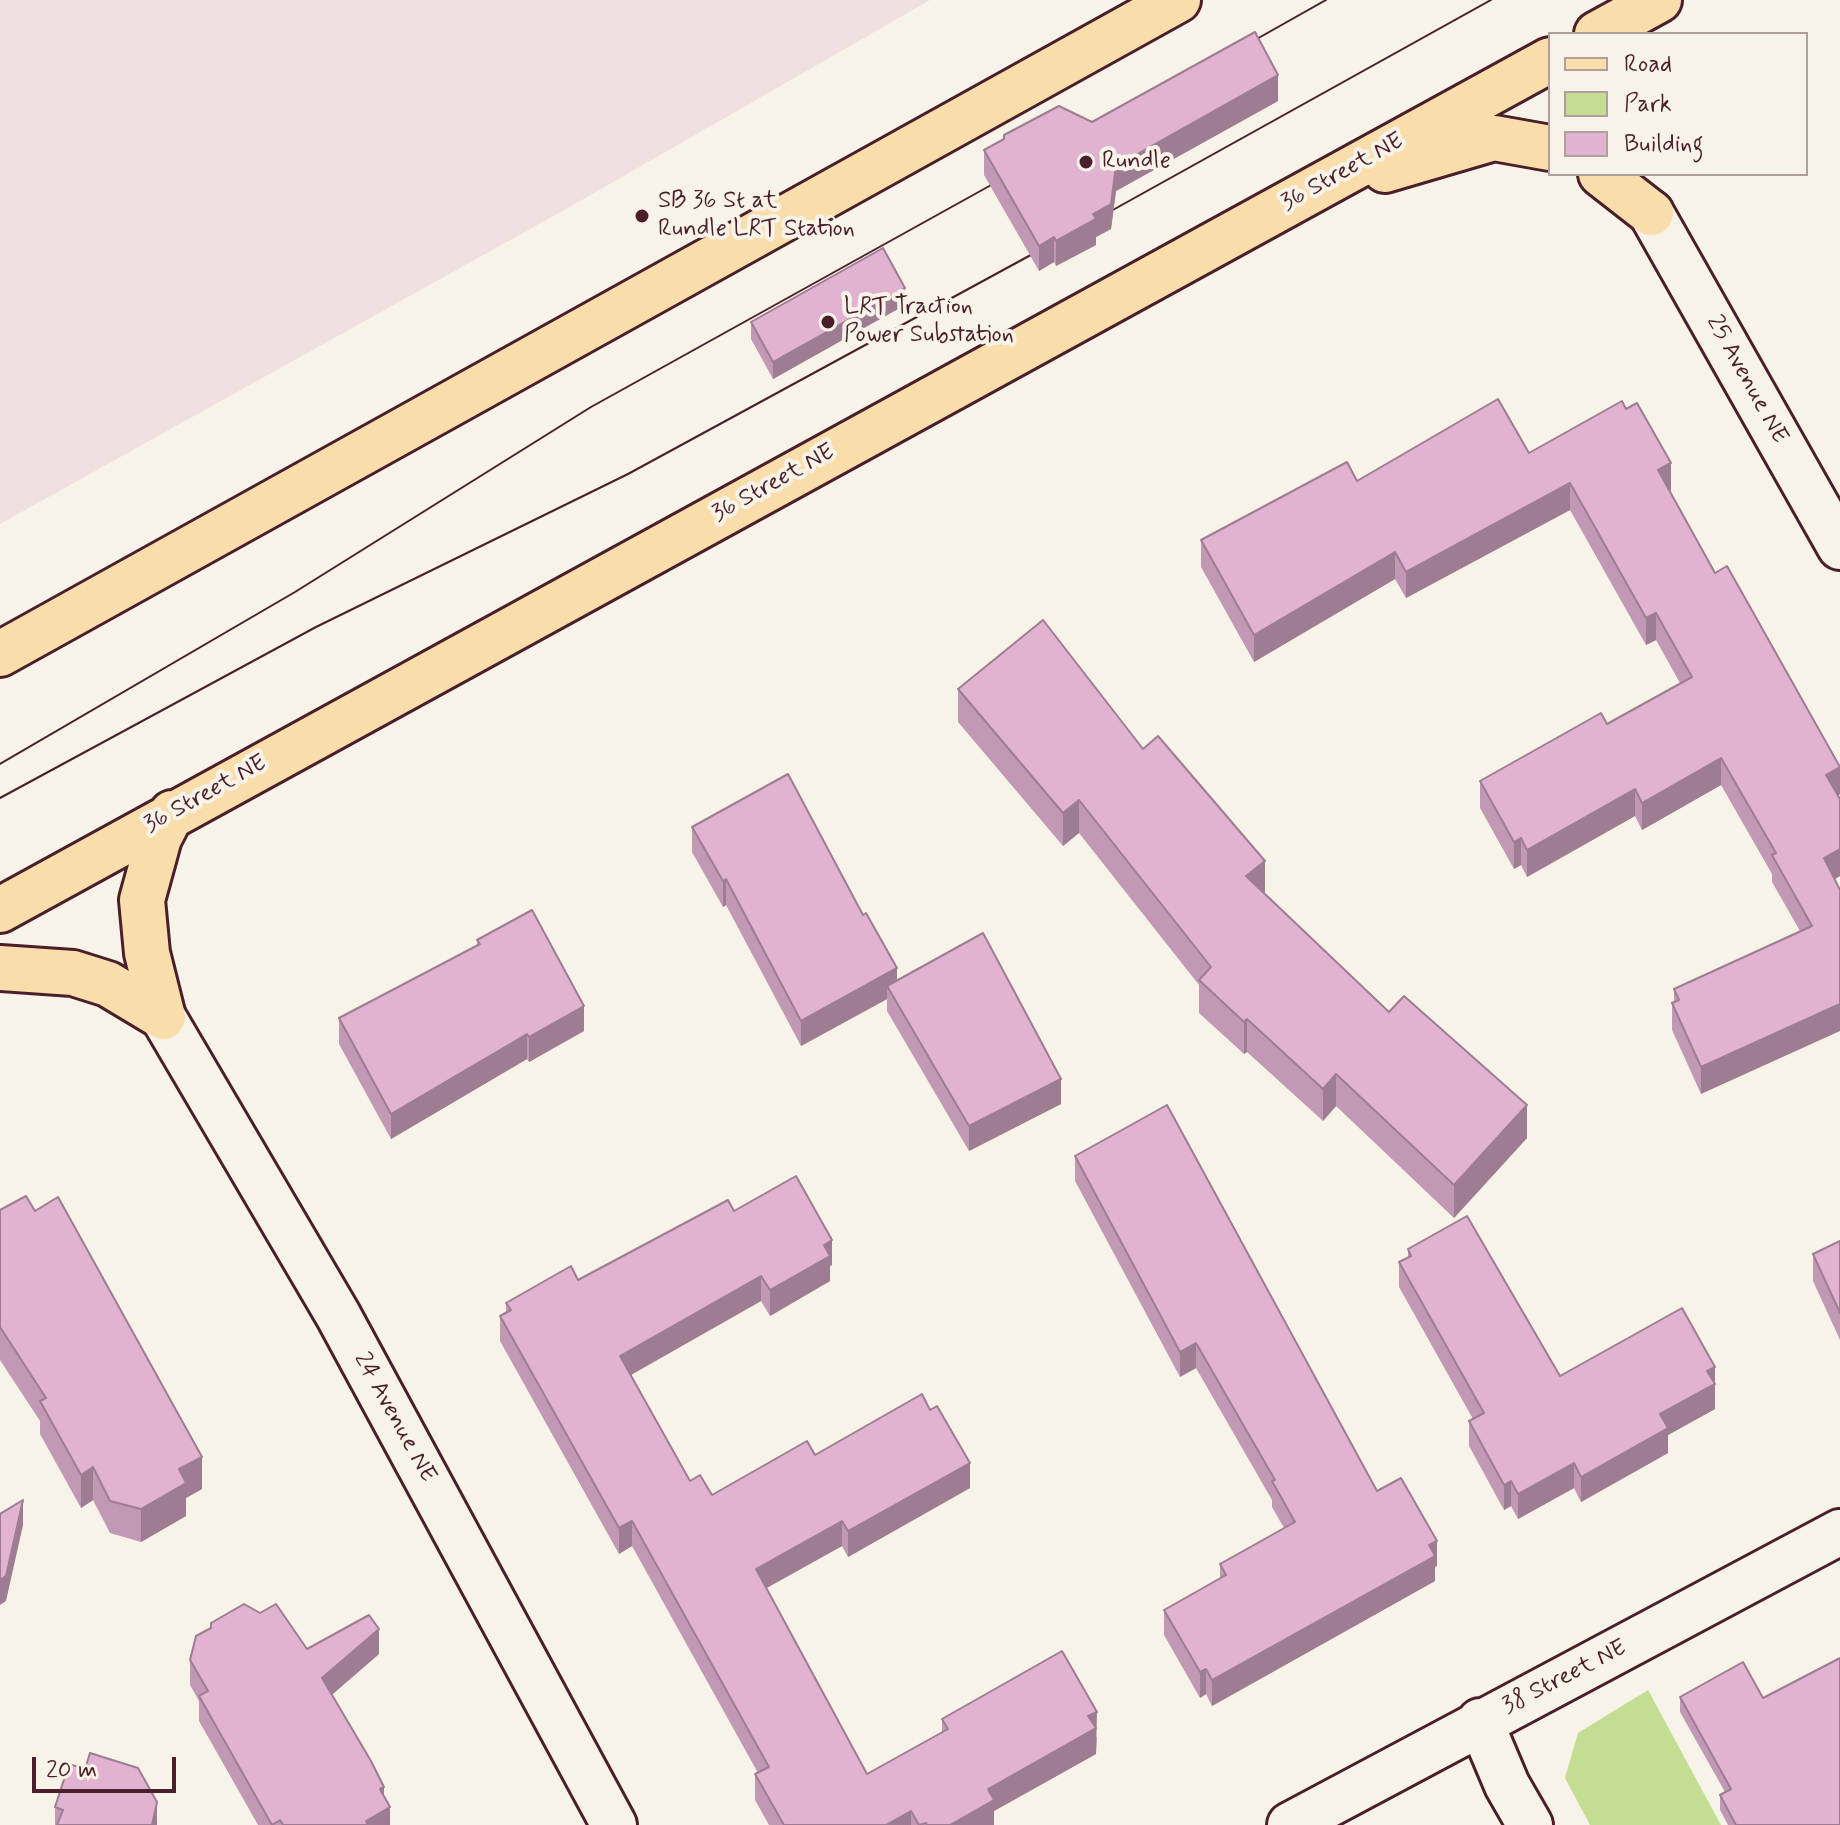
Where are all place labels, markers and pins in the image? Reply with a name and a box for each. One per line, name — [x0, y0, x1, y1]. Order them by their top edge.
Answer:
place label: Rundle — [1102, 148, 1171, 176]
marker: Rundle — [1077, 153, 1095, 171]
place label: SB 36 St at Rundle LRT Station — [658, 188, 855, 244]
marker: SB 36 St at Rundle LRT Station — [633, 207, 651, 225]
place label: LRT Traction Power Substation — [844, 294, 1014, 350]
marker: LRT Traction Power Substation — [819, 313, 837, 331]

